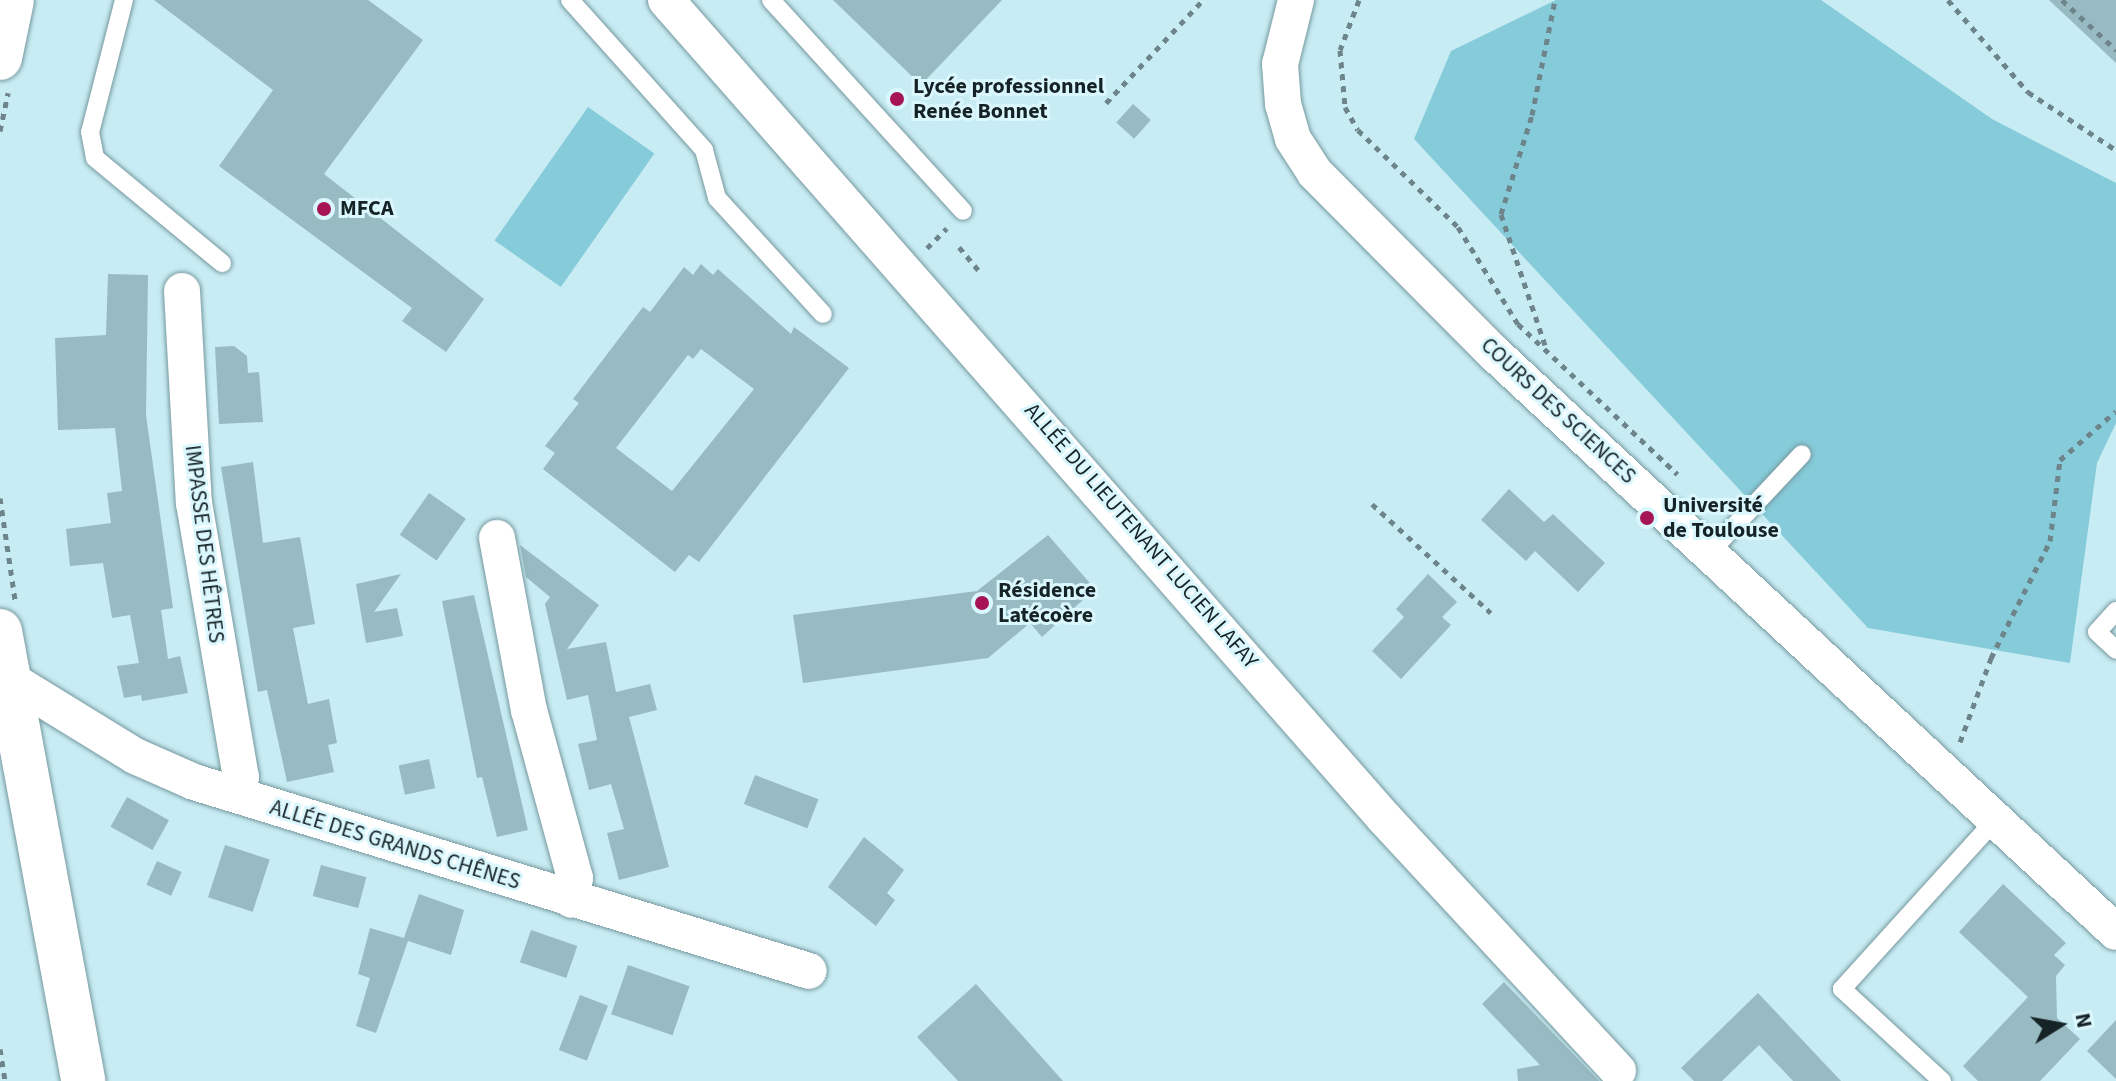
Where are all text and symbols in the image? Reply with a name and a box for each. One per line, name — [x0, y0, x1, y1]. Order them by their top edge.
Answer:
place label: Lycée professionnel Renée Bonnet — [913, 73, 1104, 124]
marker: Lycée professionnel Renée Bonnet — [888, 90, 906, 108]
place label: MFCA — [340, 196, 393, 222]
marker: MFCA — [315, 200, 333, 218]
street label: COURS DES SCIENCES — [1475, 332, 1641, 490]
street label: ALLÉE DU LIEUTENANT LUCIEN LAFAY — [1019, 398, 1263, 674]
street label: IMPASSE DES HÊTRES — [179, 444, 229, 644]
place label: Université de Toulouse — [1663, 492, 1779, 544]
marker: Université de Toulouse — [1638, 509, 1656, 527]
place label: Résidence Latécoère — [998, 577, 1096, 628]
marker: Résidence Latécoère — [973, 594, 991, 612]
street label: ALLÉE DES GRANDS CHÊNES — [267, 794, 523, 896]
north arrow — [2020, 985, 2100, 1065]
text: N — [2066, 1010, 2101, 1031]

